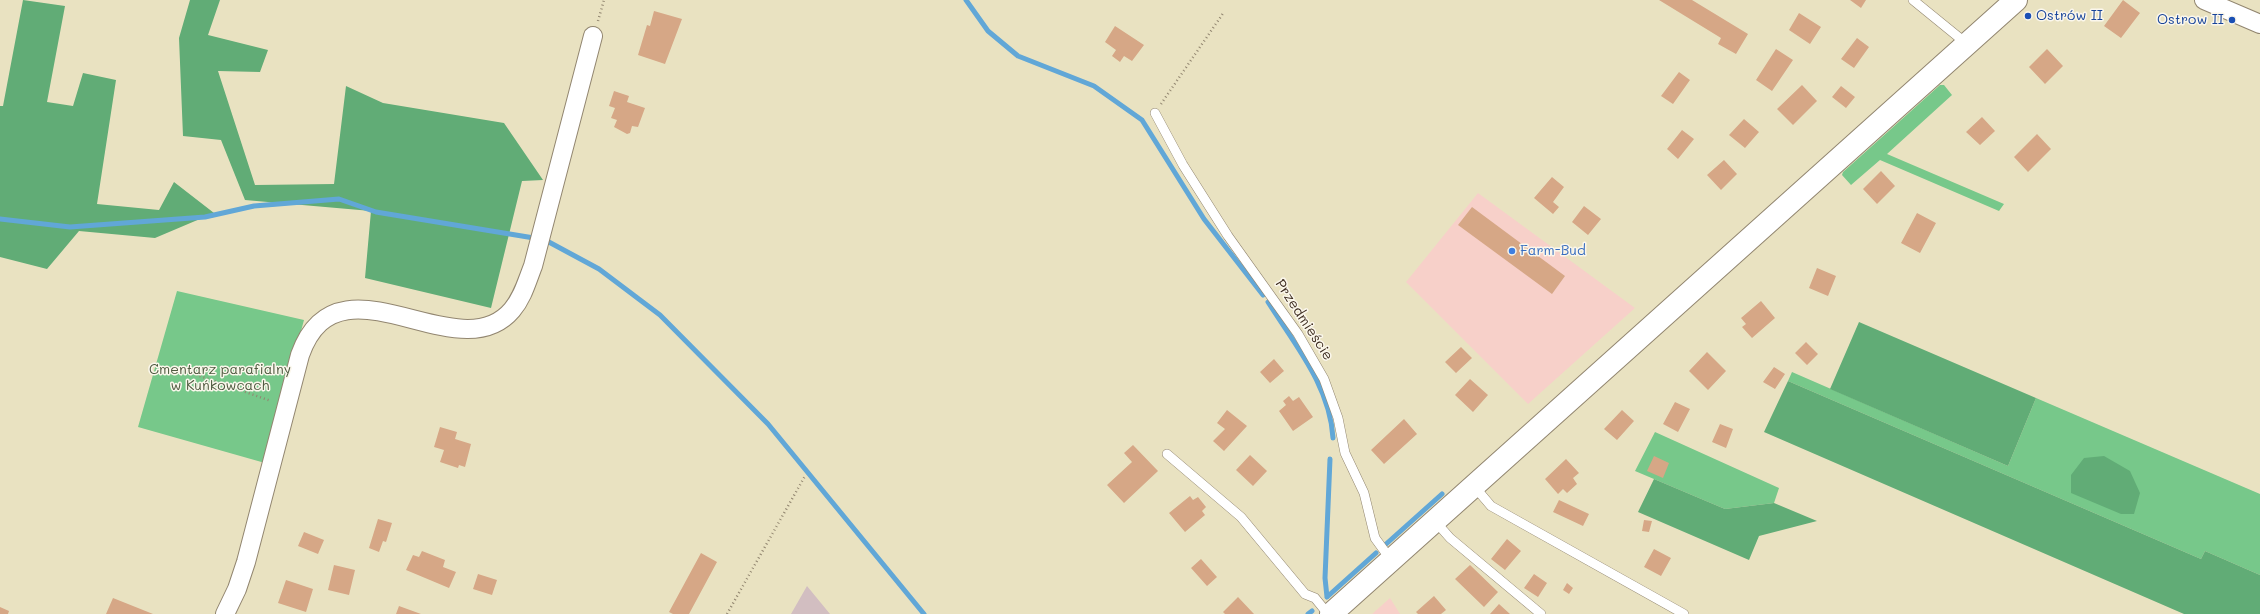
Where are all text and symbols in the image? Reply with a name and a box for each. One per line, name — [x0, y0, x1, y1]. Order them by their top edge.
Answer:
place label: Ostrów II — [2036, 8, 2103, 24]
marker: Ostrów II — [2023, 11, 2033, 21]
place label: Ostrow II — [2157, 12, 2224, 28]
marker: Ostrow II — [2227, 15, 2237, 25]
place label: Farm-Bud — [1520, 243, 1586, 259]
marker: Farm-Bud — [1507, 246, 1517, 256]
street label: Przedmieście — [1272, 276, 1336, 364]
park label: Cmentarz parafialny w Kuńkowcach — [149, 362, 291, 394]

